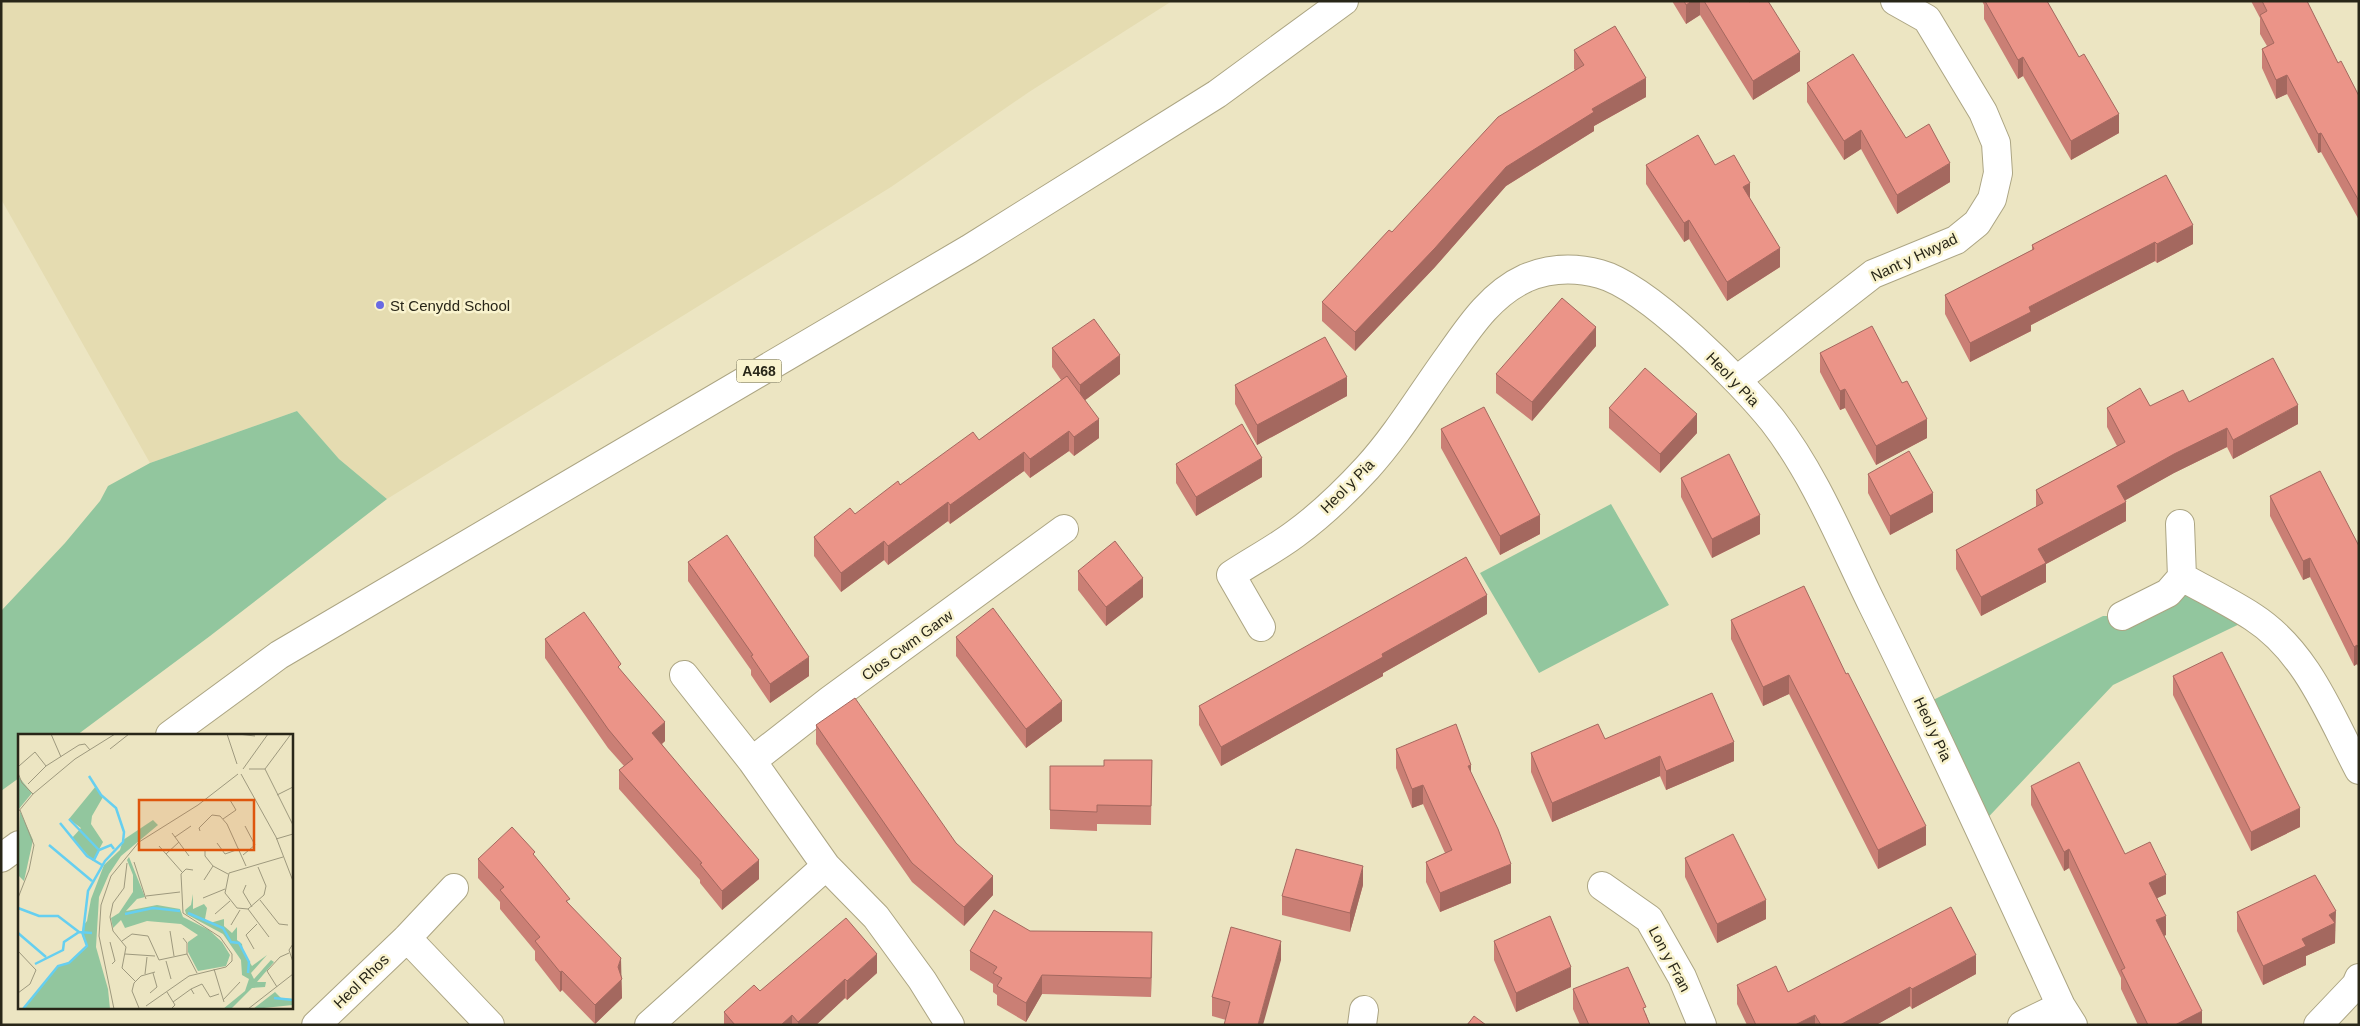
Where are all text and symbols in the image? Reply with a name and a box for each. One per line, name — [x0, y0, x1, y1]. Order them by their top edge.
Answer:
street label: Nant y Hwyad — [1868, 230, 1960, 284]
place label: St Cenydd School — [390, 297, 510, 314]
marker: St Cenydd School — [374, 299, 386, 311]
street label: Heol y Pia — [1703, 349, 1763, 410]
road number: A468 — [736, 360, 782, 382]
street label: Heol y Pia — [1317, 455, 1378, 516]
street label: Clos Cwm Garw — [858, 606, 956, 684]
street label: Heol y Pia — [1911, 694, 1955, 764]
inset map — [18, 734, 292, 1008]
street label: Lon y Fran — [1646, 923, 1694, 995]
street label: Heol Rhos — [330, 951, 392, 1011]

